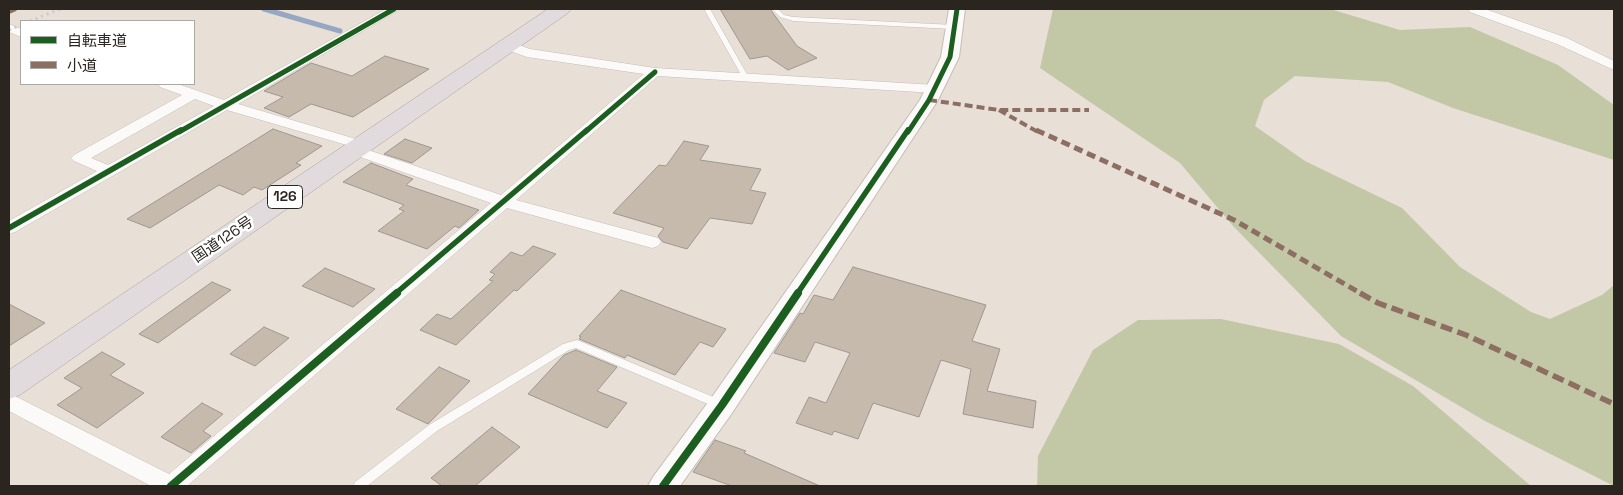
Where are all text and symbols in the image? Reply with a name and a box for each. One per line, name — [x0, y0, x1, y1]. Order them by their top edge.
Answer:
legend — [20, 20, 195, 85]
text: 自転車道 — [67, 31, 127, 50]
text: 小道 — [67, 56, 97, 75]
road number: 126 — [268, 186, 302, 208]
street label: 国道126号 — [189, 213, 257, 267]

